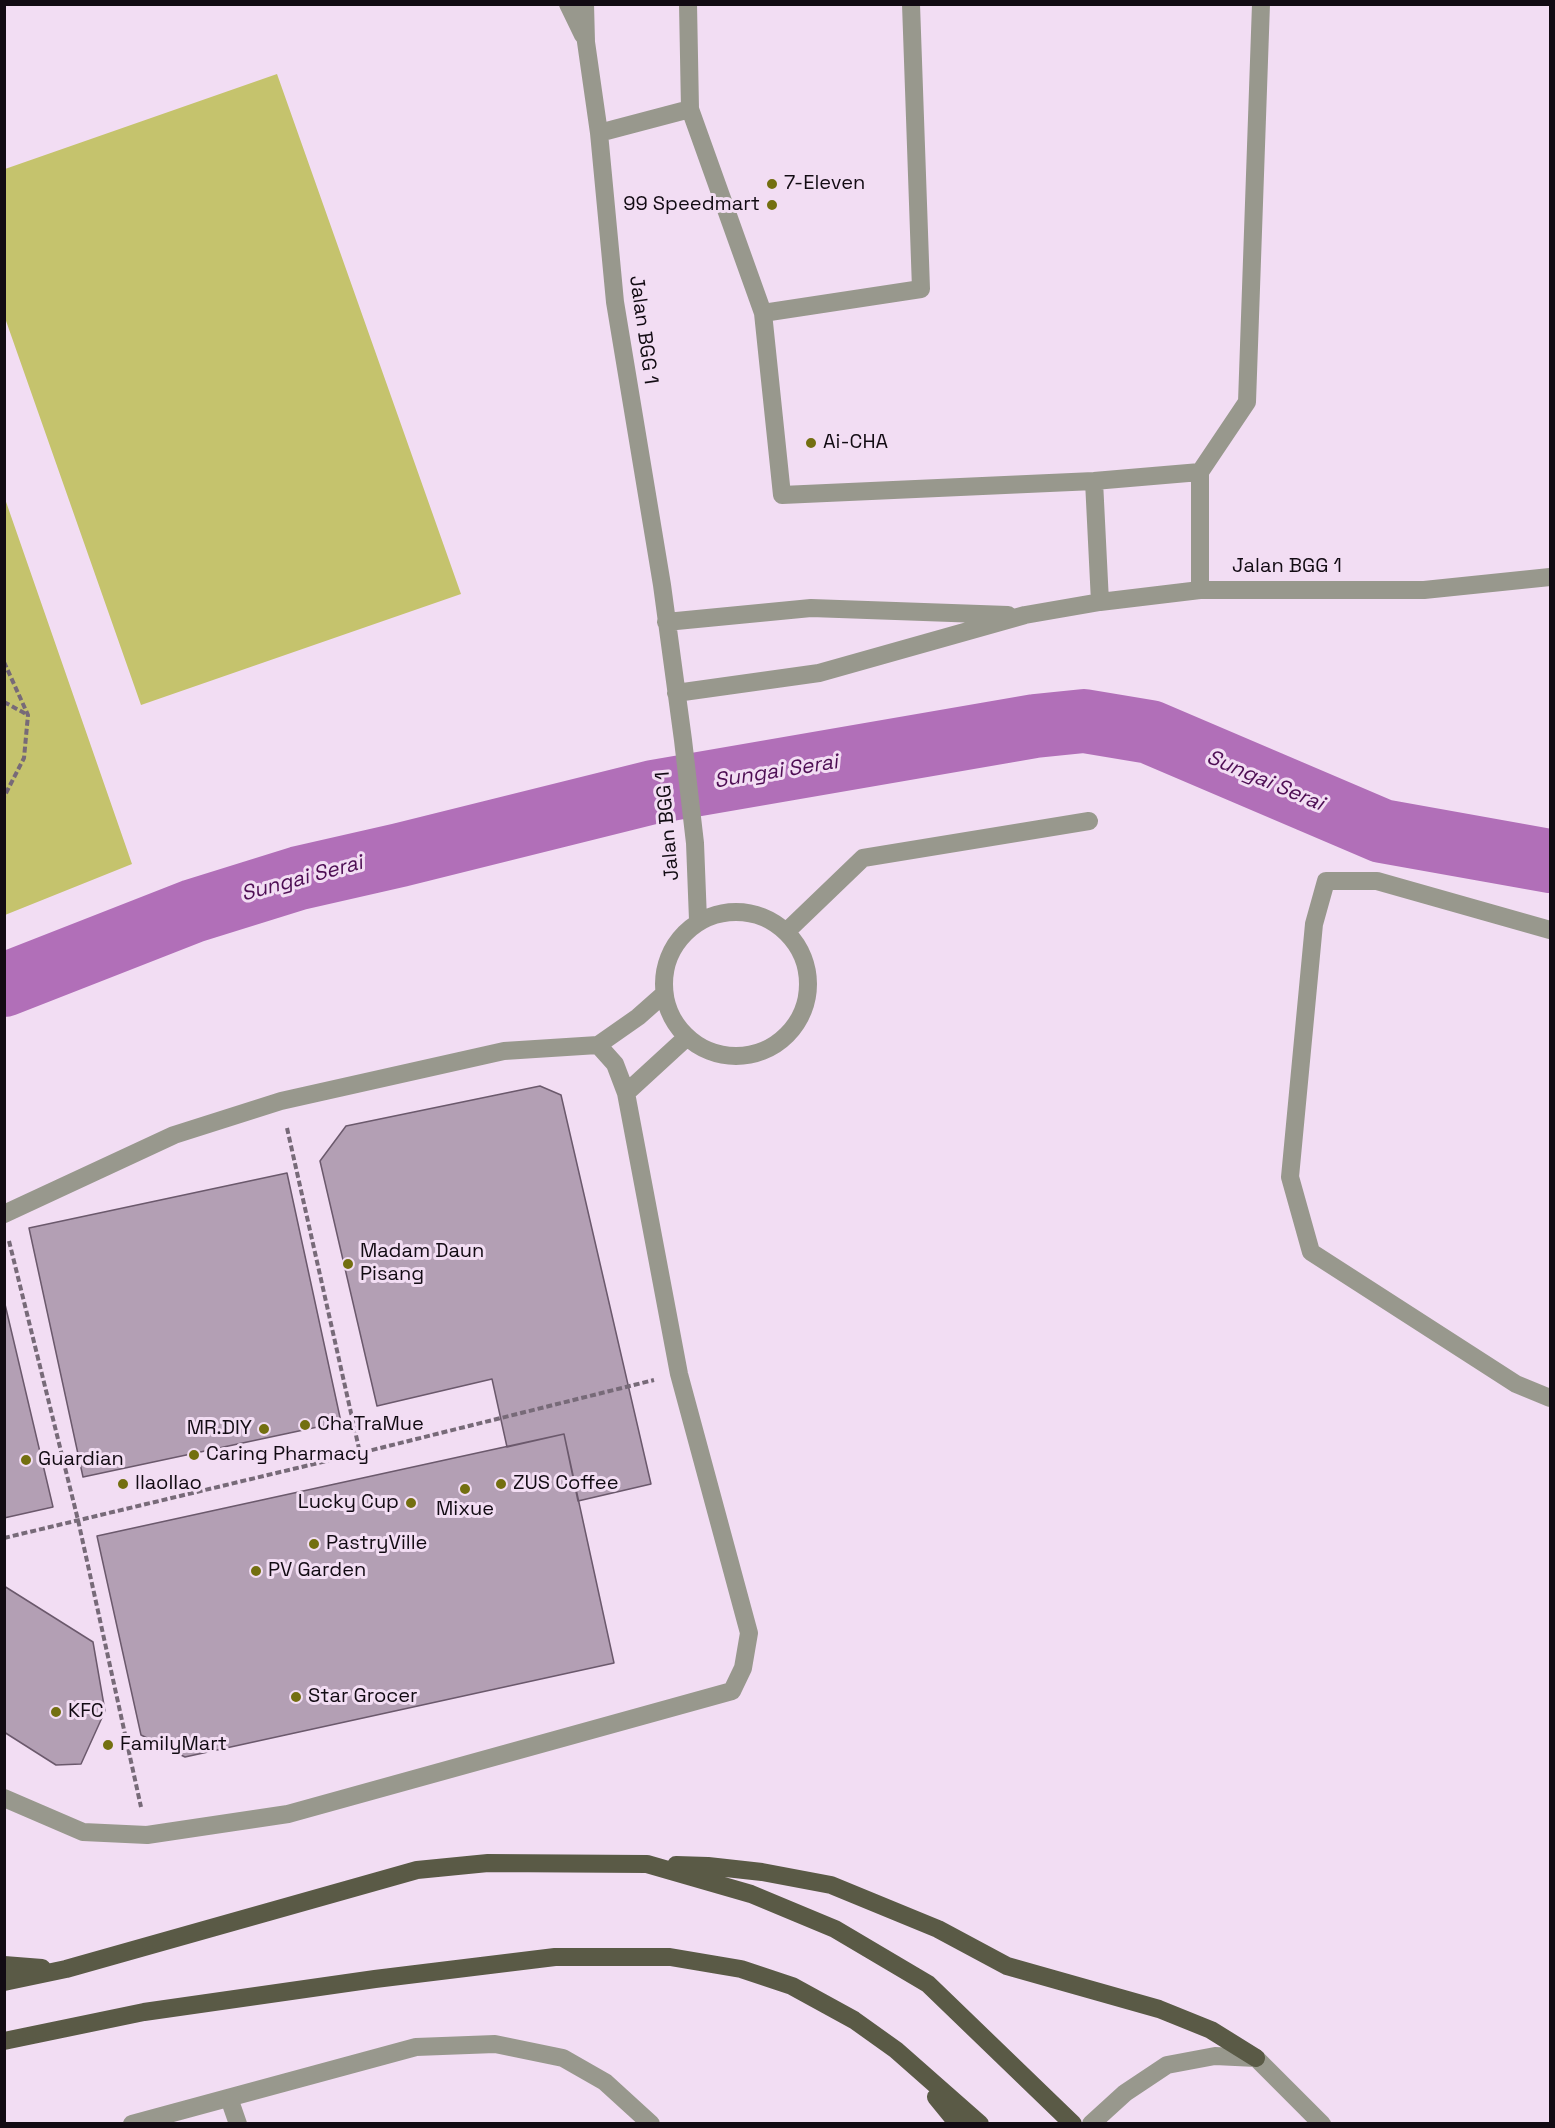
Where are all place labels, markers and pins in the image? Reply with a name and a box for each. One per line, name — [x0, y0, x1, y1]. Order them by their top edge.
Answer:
place label: 7-Eleven — [784, 172, 865, 196]
marker: 7-Eleven — [765, 177, 779, 191]
place label: 99 Speedmart — [623, 193, 760, 217]
marker: 99 Speedmart — [765, 198, 779, 212]
place label: Ai-CHA — [823, 431, 888, 455]
marker: Ai-CHA — [804, 436, 818, 450]
place label: Madam Daun Pisang — [360, 1240, 484, 1287]
marker: Madam Daun Pisang — [341, 1257, 355, 1271]
place label: ChaTraMue — [317, 1413, 424, 1437]
place label: MR.DIY — [187, 1417, 252, 1441]
marker: ChaTraMue — [298, 1418, 312, 1432]
marker: MR.DIY — [257, 1422, 271, 1436]
place label: Caring Pharmacy — [206, 1443, 369, 1467]
place label: Guardian — [38, 1448, 124, 1472]
marker: Caring Pharmacy — [187, 1448, 201, 1462]
marker: Guardian — [19, 1453, 33, 1467]
place label: llaoIIao — [135, 1472, 202, 1496]
place label: ZUS Coffee — [513, 1472, 619, 1496]
marker: llaoIIao — [116, 1477, 130, 1491]
marker: ZUS Coffee — [494, 1477, 508, 1491]
marker: Mixue — [458, 1482, 472, 1496]
place label: Lucky Cup — [298, 1491, 399, 1515]
marker: Lucky Cup — [404, 1496, 418, 1510]
place label: Mixue — [436, 1498, 494, 1522]
place label: PastryVille — [326, 1532, 427, 1556]
marker: PastryVille — [307, 1537, 321, 1551]
place label: PV Garden — [268, 1559, 366, 1583]
marker: PV Garden — [249, 1564, 263, 1578]
place label: Star Grocer — [308, 1685, 418, 1709]
marker: Star Grocer — [289, 1690, 303, 1704]
place label: KFC — [68, 1700, 104, 1724]
marker: KFC — [49, 1705, 63, 1719]
place label: FamilyMart — [120, 1733, 227, 1757]
marker: FamilyMart — [101, 1738, 115, 1752]

